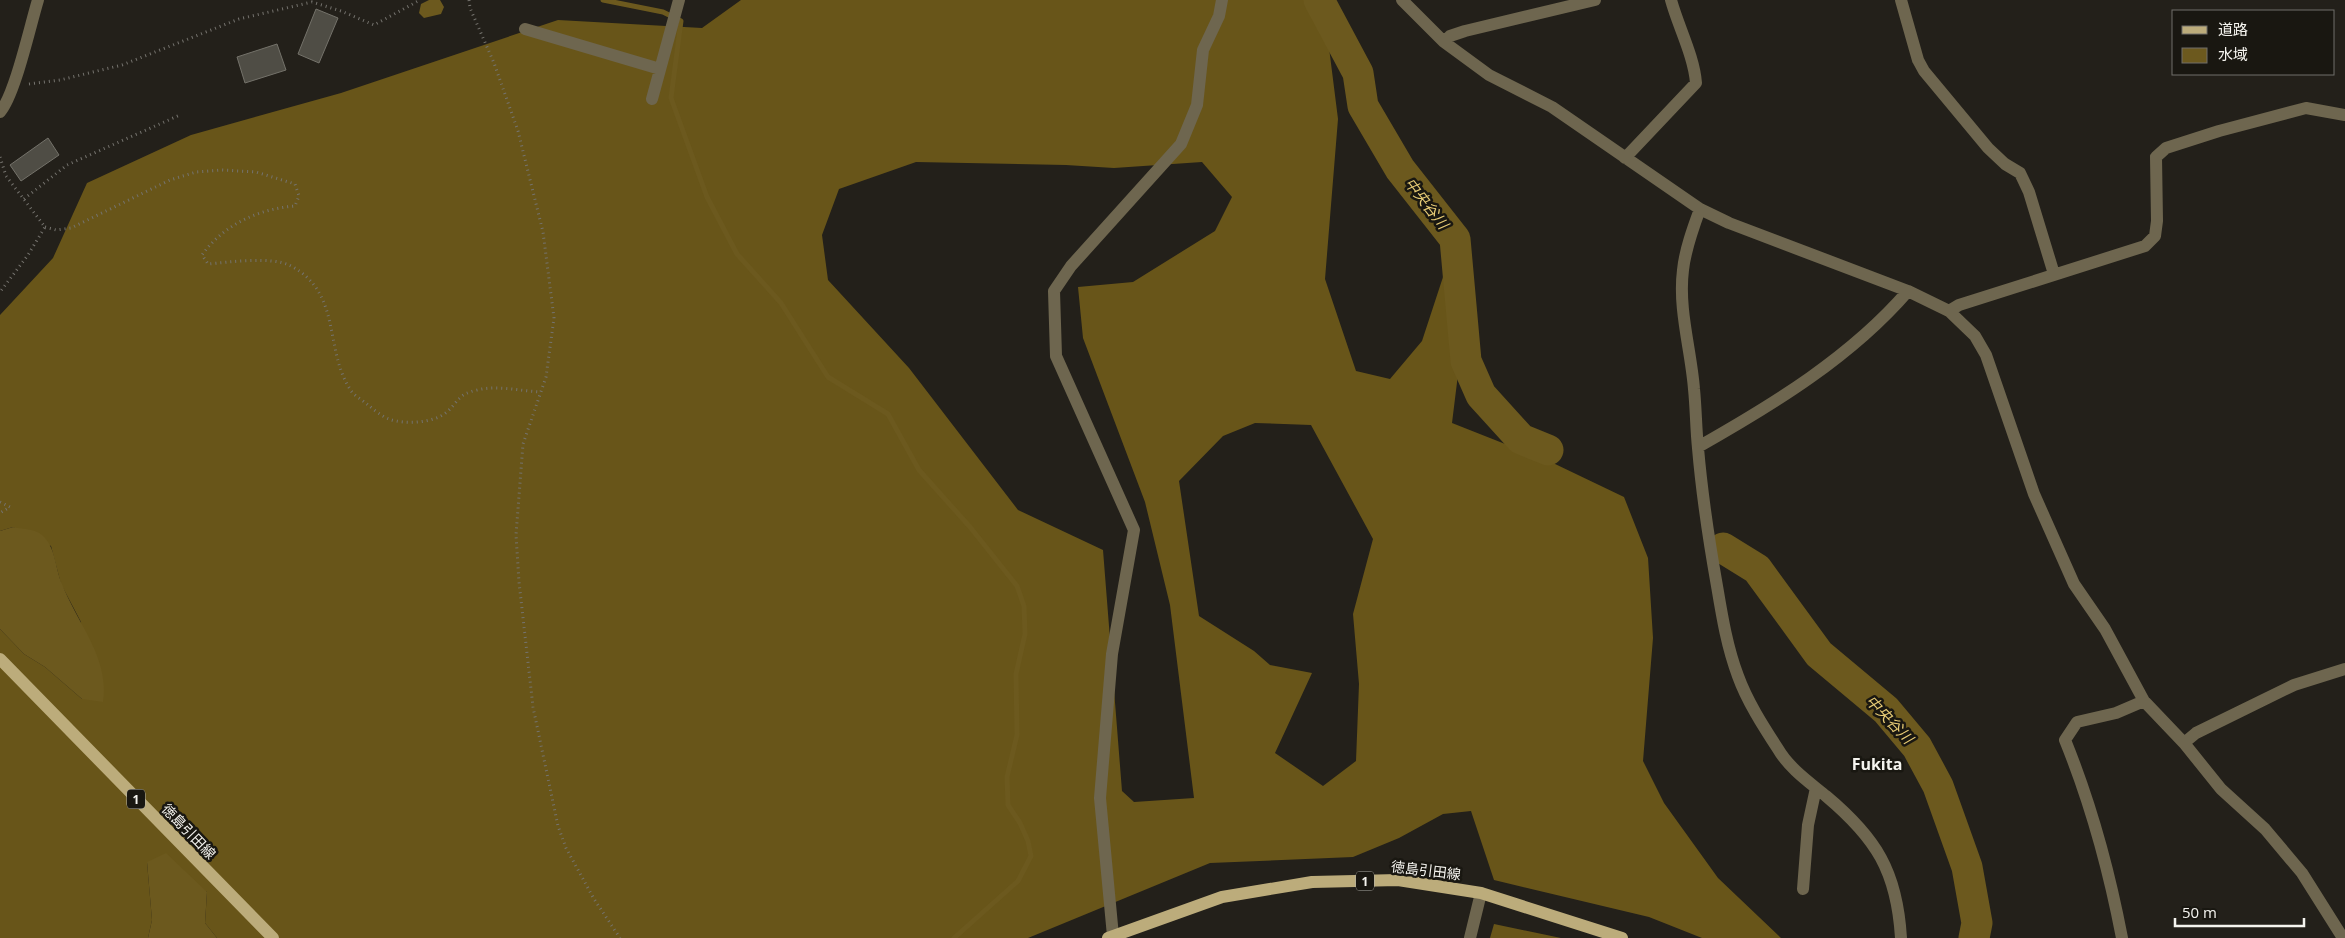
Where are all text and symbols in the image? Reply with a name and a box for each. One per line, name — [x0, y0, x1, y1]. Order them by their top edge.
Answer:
legend — [2172, 10, 2335, 75]
text: 道路 — [2218, 19, 2248, 39]
text: 水域 — [2218, 44, 2248, 64]
water label: 中央谷川 — [1401, 173, 1455, 234]
water label: 中央谷川 — [1862, 690, 1919, 749]
district label: Fukita — [1852, 753, 1902, 775]
road number: 1 — [127, 790, 145, 809]
street label: 徳島引田線 — [158, 799, 220, 863]
street label: 徳島引田線 — [1390, 856, 1462, 884]
road number: 1 — [1356, 871, 1374, 890]
scale bar — [2175, 896, 2304, 928]
text: 50 m — [2182, 902, 2217, 922]

